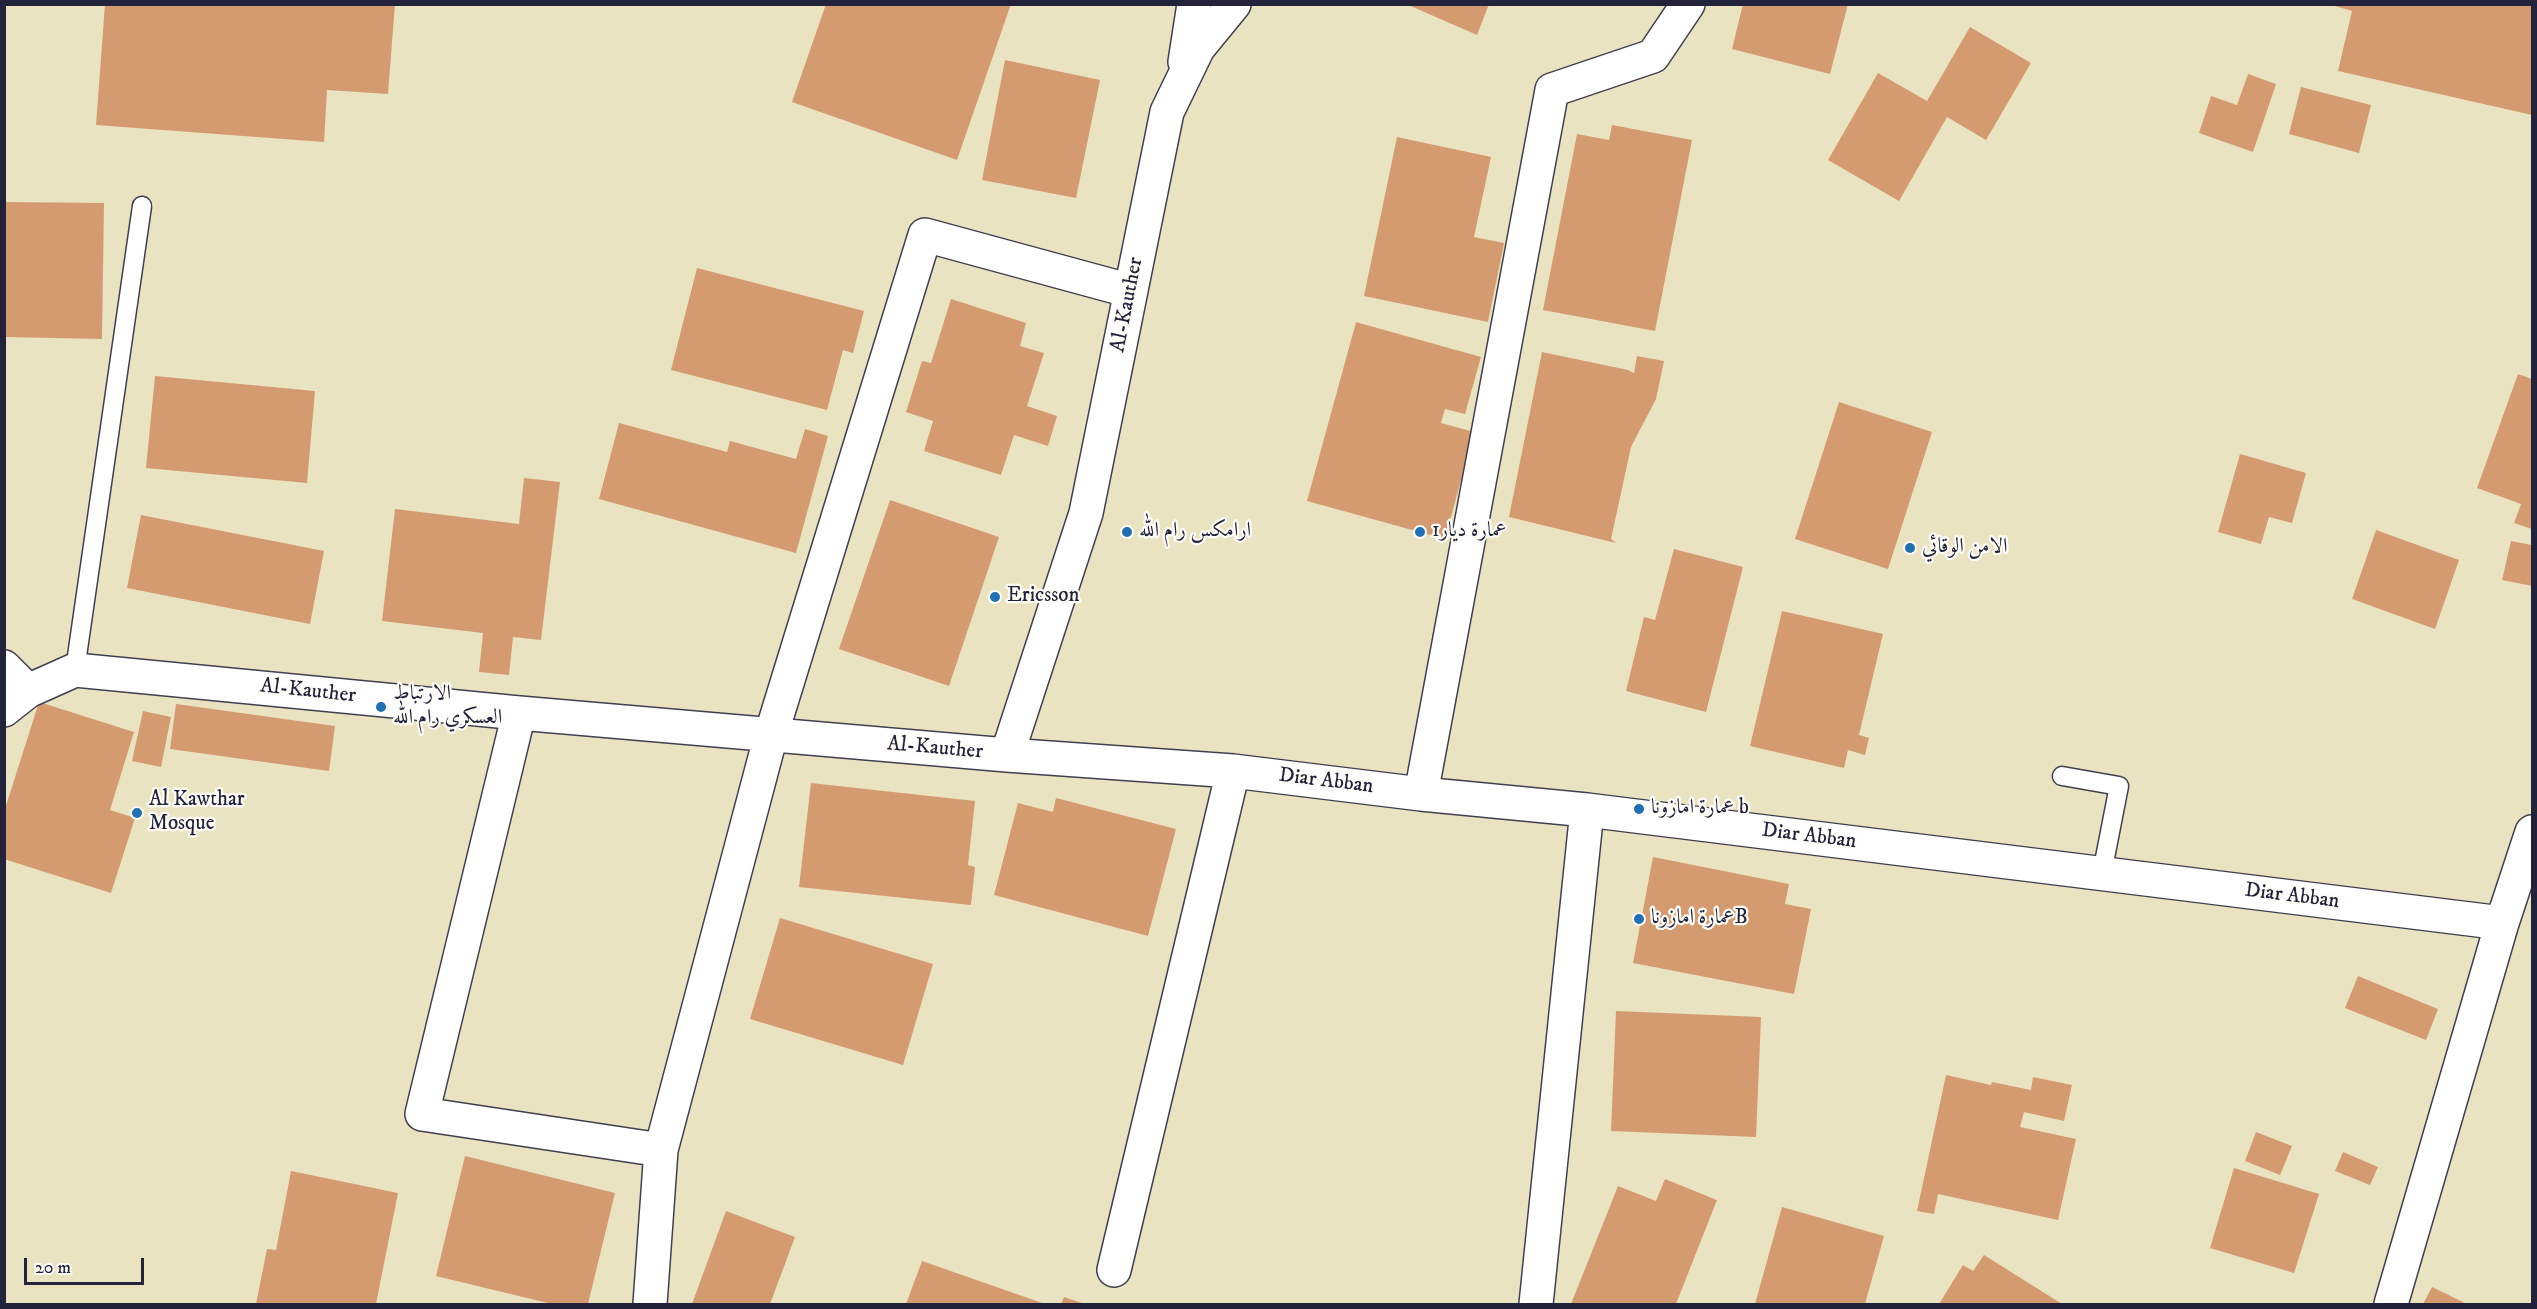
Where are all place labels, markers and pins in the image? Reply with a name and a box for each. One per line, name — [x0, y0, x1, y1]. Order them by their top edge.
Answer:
place label: ارامكس رام الله — [1139, 519, 1251, 545]
place label: عمارة ديار1 — [1432, 519, 1507, 545]
marker: ارامكس رام الله — [1120, 525, 1134, 539]
marker: عمارة ديار1 — [1413, 525, 1427, 539]
place label: الامن الوقائي — [1922, 535, 2008, 561]
marker: الامن الوقائي — [1903, 541, 1917, 555]
place label: Ericsson — [1007, 584, 1079, 610]
marker: Ericsson — [988, 590, 1002, 604]
place label: الارتباط العسكري رام الله — [393, 682, 502, 732]
marker: الارتباط العسكري رام الله — [374, 700, 388, 714]
place label: Al Kawthar Mosque — [149, 788, 245, 838]
place label: عمارة امازونا b — [1651, 796, 1749, 822]
marker: عمارة امازونا b — [1632, 802, 1646, 816]
marker: Al Kawthar Mosque — [130, 806, 144, 820]
place label: عمارة امازوناB — [1651, 906, 1748, 932]
marker: عمارة امازوناB — [1632, 912, 1646, 926]

